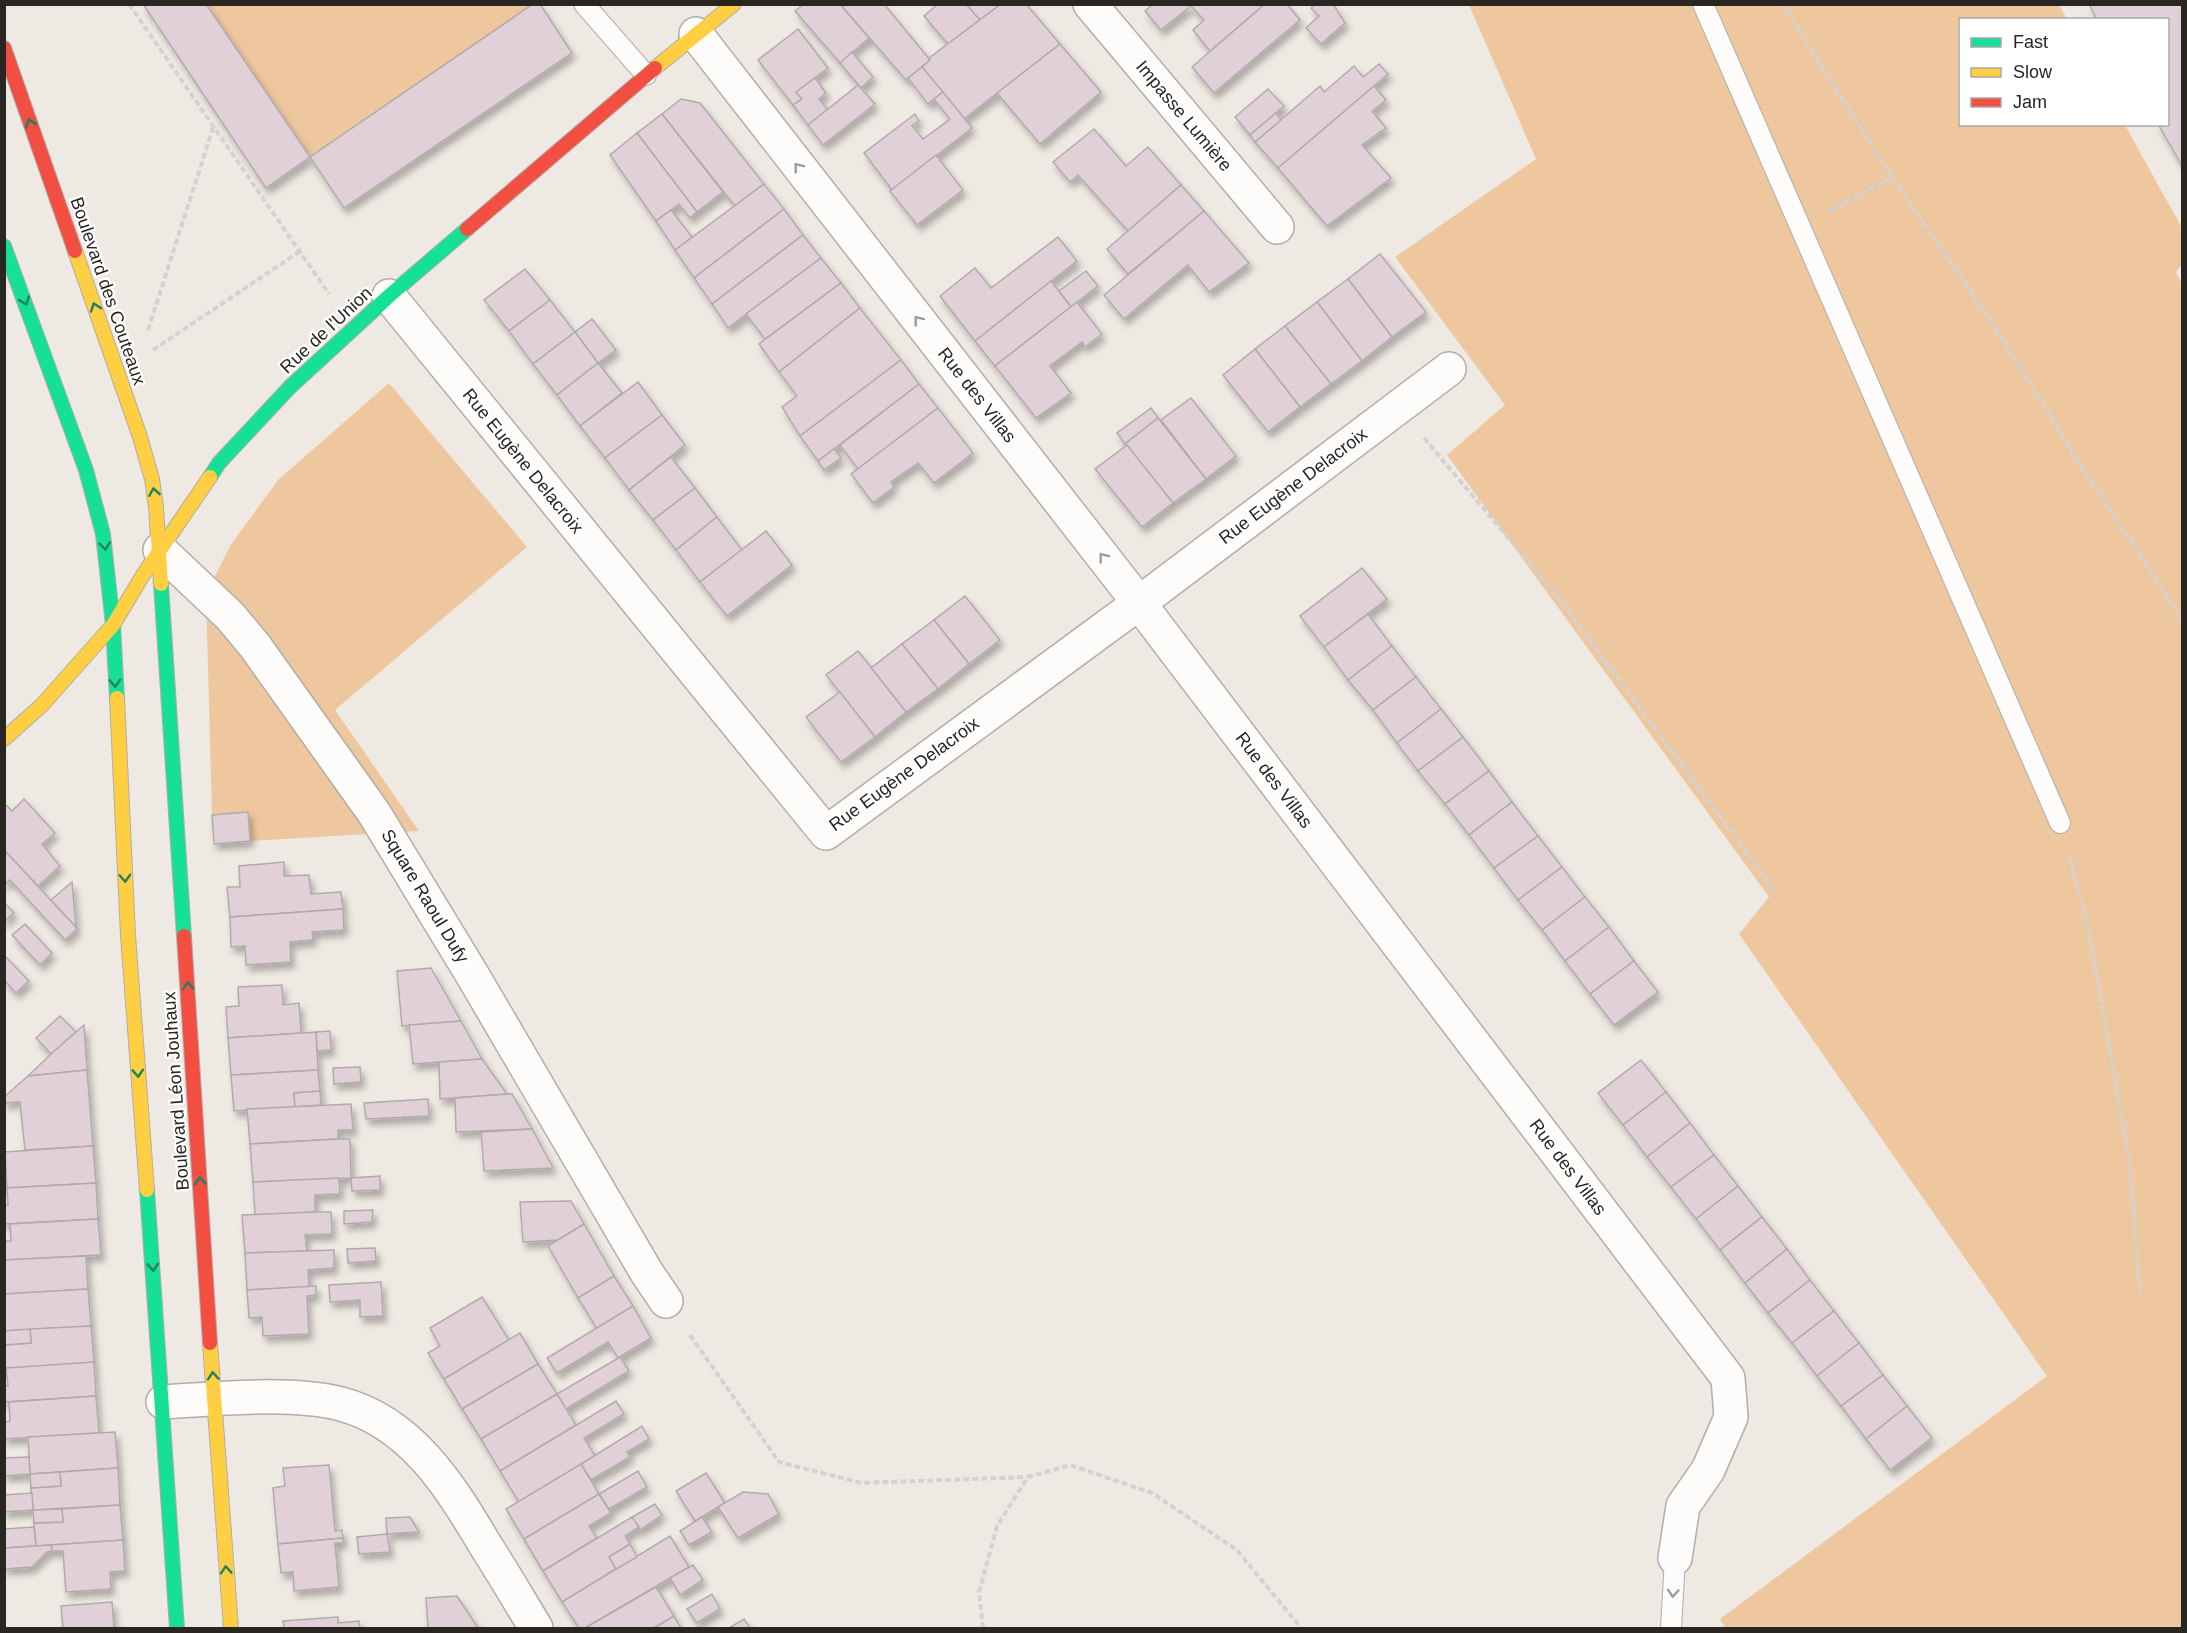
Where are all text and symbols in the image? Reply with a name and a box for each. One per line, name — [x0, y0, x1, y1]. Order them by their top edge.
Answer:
legend — [1959, 18, 2169, 126]
text: Fast — [2013, 32, 2048, 52]
street label: Impasse Lumière — [1132, 57, 1236, 175]
text: Slow — [2013, 62, 2053, 82]
text: Jam — [2013, 92, 2047, 112]
one-way arrow — [25, 118, 38, 129]
one-way arrow — [795, 162, 806, 173]
street label: Boulevard des Couteaux — [66, 195, 150, 387]
street label: Rue de l'Union — [276, 283, 376, 377]
one-way arrow — [17, 295, 30, 306]
one-way arrow — [89, 302, 102, 313]
one-way arrow — [915, 316, 926, 327]
street label: Rue des Villas — [934, 344, 1020, 446]
street label: Rue Eugène Delacroix — [459, 385, 587, 537]
street label: Rue Eugène Delacroix — [1215, 424, 1371, 548]
one-way arrow — [148, 488, 161, 498]
one-way arrow — [98, 541, 111, 550]
one-way arrow — [1100, 553, 1111, 564]
one-way arrow — [109, 679, 122, 688]
street label: Rue Eugène Delacroix — [825, 713, 983, 835]
street label: Rue des Villas — [1231, 728, 1317, 832]
street label: Square Raoul Dufy — [377, 826, 473, 966]
one-way arrow — [118, 874, 131, 883]
one-way arrow — [182, 982, 195, 991]
street label: Boulevard Léon Jouhaux — [159, 991, 193, 1191]
one-way arrow — [131, 1068, 144, 1077]
street label: Rue des Villas — [1525, 1115, 1611, 1219]
one-way arrow — [194, 1177, 207, 1186]
one-way arrow — [146, 1262, 159, 1271]
one-way arrow — [206, 1371, 219, 1380]
one-way arrow — [220, 1566, 233, 1575]
one-way arrow — [1667, 1589, 1680, 1598]

